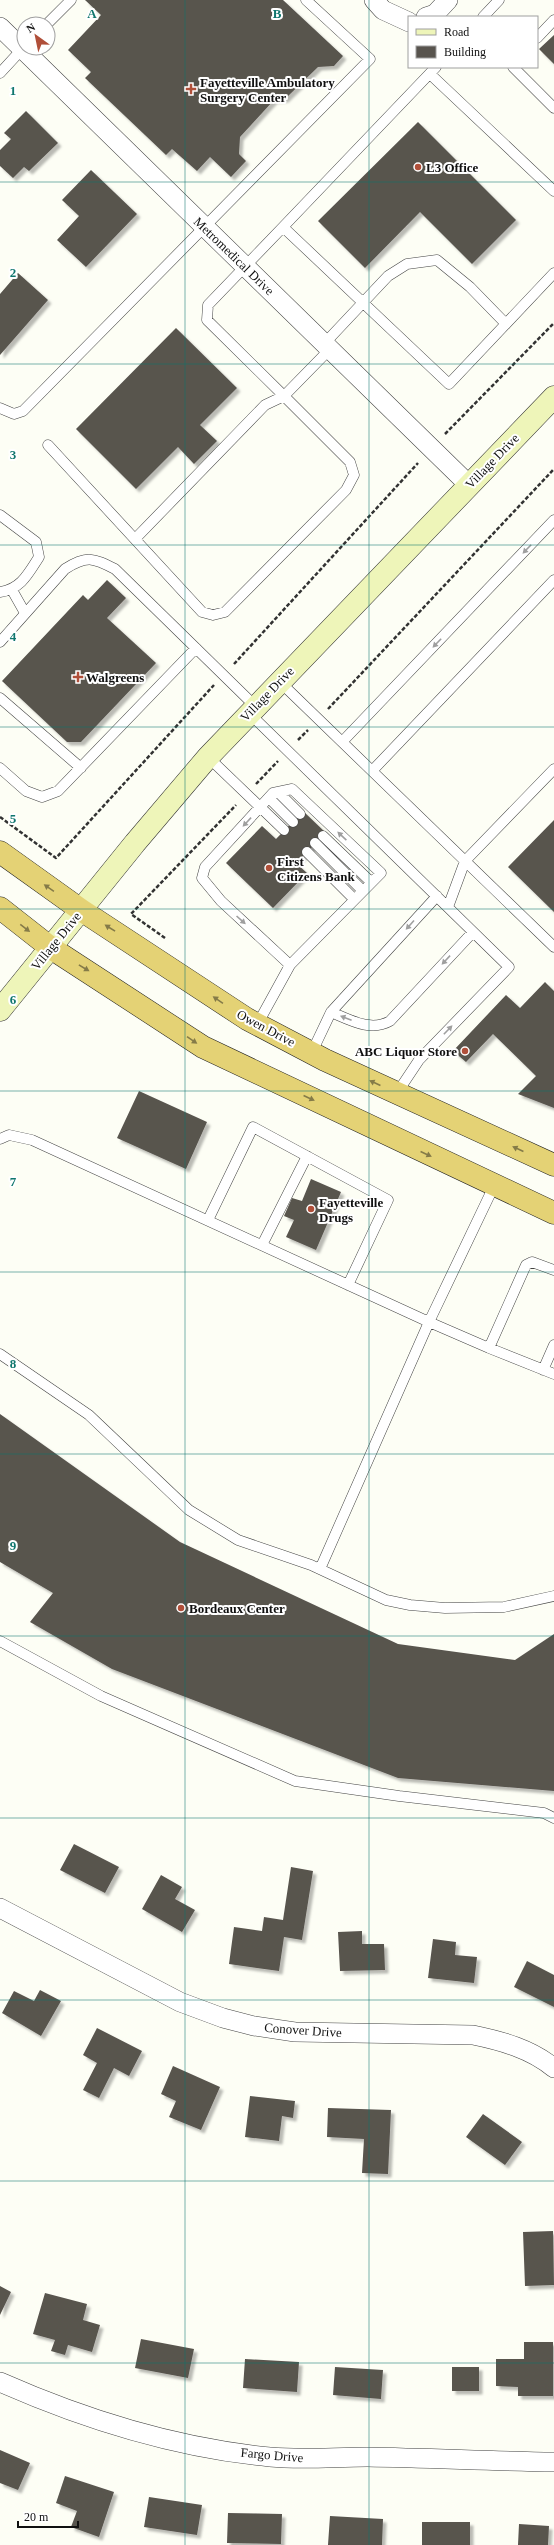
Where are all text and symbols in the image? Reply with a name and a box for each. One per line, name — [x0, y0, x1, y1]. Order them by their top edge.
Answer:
text: A — [87, 6, 97, 21]
text: B — [273, 6, 282, 21]
north arrow — [16, 16, 56, 56]
legend — [408, 16, 538, 68]
text: N — [24, 20, 37, 35]
text: Road — [444, 25, 469, 39]
text: Building — [444, 45, 486, 59]
place label: Fayetteville Ambulatory Surgery Center — [200, 75, 335, 105]
text: 1 — [10, 83, 16, 98]
marker: Fayetteville Ambulatory Surgery Center — [185, 83, 197, 95]
place label: L3 Office — [426, 160, 479, 175]
marker: L3 Office — [413, 162, 423, 172]
street label: Metromedical Drive — [191, 214, 277, 298]
text: 2 — [10, 265, 16, 280]
street label: Village Drive — [462, 430, 522, 492]
text: 3 — [10, 447, 17, 462]
one-way arrow — [523, 544, 532, 553]
text: 4 — [10, 629, 17, 644]
one-way arrow — [432, 638, 442, 648]
street label: Village Drive — [237, 663, 297, 725]
place label: Walgreens — [86, 670, 144, 685]
marker: Walgreens — [73, 672, 83, 682]
text: 5 — [10, 811, 17, 826]
one-way arrow — [242, 817, 251, 827]
one-way arrow — [337, 832, 347, 841]
place label: First Citizens Bank — [277, 854, 355, 884]
marker: First Citizens Bank — [264, 863, 274, 873]
one-way arrow — [44, 884, 55, 892]
street label: Village Drive — [28, 909, 84, 973]
one-way arrow — [236, 915, 246, 925]
one-way arrow — [406, 920, 415, 930]
one-way arrow — [20, 924, 31, 932]
one-way arrow — [104, 924, 116, 931]
one-way arrow — [442, 955, 451, 965]
one-way arrow — [79, 964, 89, 972]
text: 6 — [10, 992, 17, 1007]
one-way arrow — [212, 997, 224, 1004]
street label: Owen Drive — [234, 1006, 298, 1050]
one-way arrow — [339, 1015, 351, 1021]
one-way arrow — [443, 1025, 452, 1035]
one-way arrow — [187, 1036, 197, 1044]
place label: ABC Liquor Store — [355, 1044, 457, 1059]
marker: ABC Liquor Store — [460, 1046, 470, 1056]
one-way arrow — [369, 1080, 381, 1086]
one-way arrow — [303, 1095, 314, 1101]
one-way arrow — [512, 1146, 524, 1152]
one-way arrow — [420, 1151, 432, 1157]
text: 7 — [10, 1174, 17, 1189]
place label: Fayetteville Drugs — [319, 1195, 383, 1225]
marker: Fayetteville Drugs — [306, 1204, 316, 1214]
text: 8 — [10, 1356, 17, 1371]
text: 9 — [10, 1538, 17, 1553]
place label: Bordeaux Center — [189, 1601, 285, 1616]
marker: Bordeaux Center — [176, 1603, 186, 1613]
street label: Conover Drive — [264, 2020, 342, 2040]
street label: Fargo Drive — [240, 2445, 304, 2465]
scale bar — [18, 2503, 78, 2529]
text: 20 m — [24, 2510, 49, 2524]

